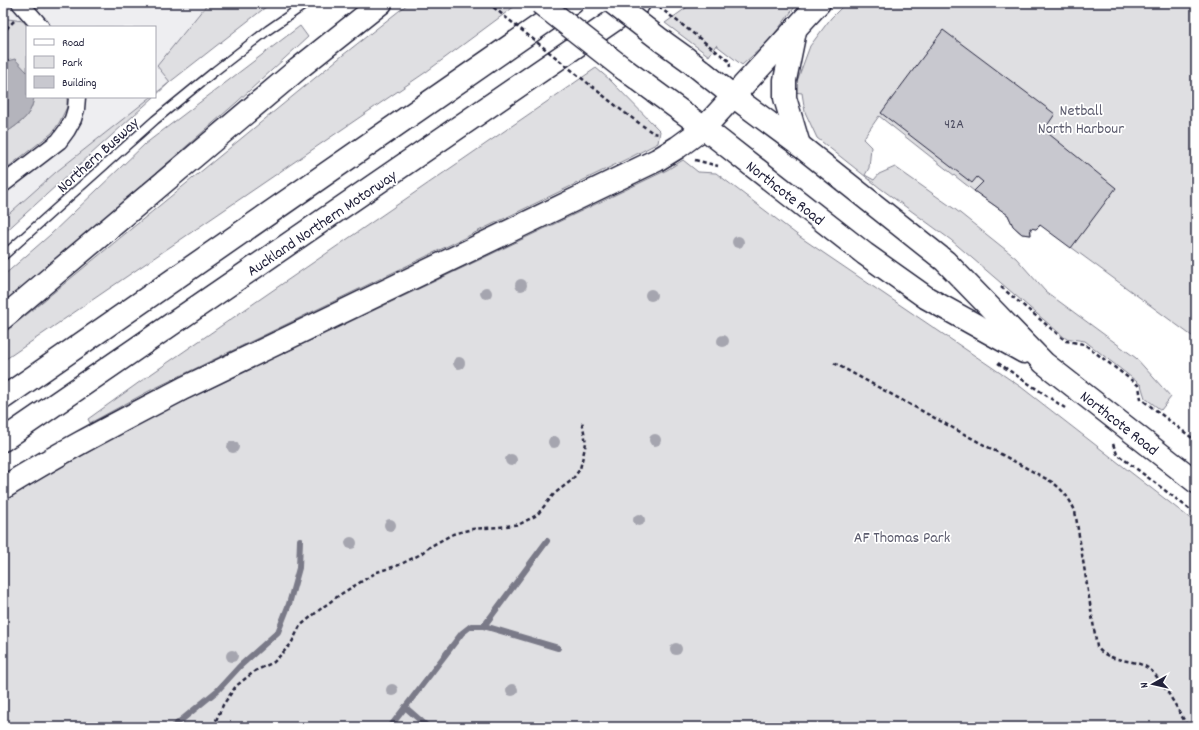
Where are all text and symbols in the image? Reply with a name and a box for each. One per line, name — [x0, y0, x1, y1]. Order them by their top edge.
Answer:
legend — [26, 26, 156, 98]
text: Road — [62, 35, 84, 52]
text: Park — [62, 55, 83, 72]
text: Building — [62, 75, 97, 92]
park label: Netball North Harbour — [1038, 100, 1124, 141]
street label: Northern Busway — [52, 112, 145, 199]
house number: 42A — [944, 115, 964, 135]
street label: Northcote Road — [740, 156, 829, 232]
street label: Auckland Northern Motorway — [243, 165, 402, 283]
street label: Northcote Road — [1074, 386, 1163, 462]
park label: AF Thomas Park — [854, 527, 950, 550]
north arrow — [1133, 664, 1173, 704]
text: N — [1137, 681, 1153, 689]

